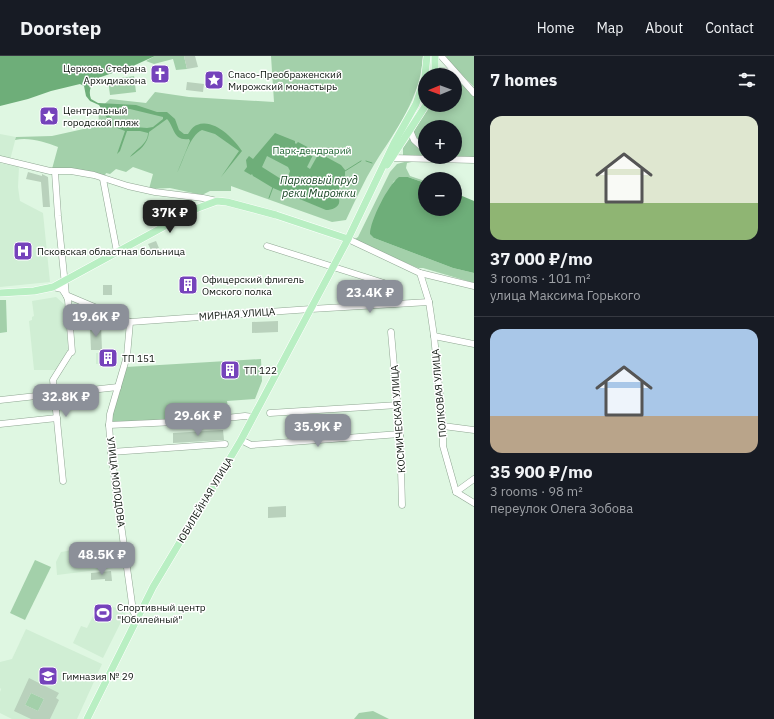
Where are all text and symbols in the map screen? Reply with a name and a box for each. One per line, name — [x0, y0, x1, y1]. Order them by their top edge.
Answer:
text: Doorstep — [20, 16, 101, 40]
text: Home — [537, 19, 574, 37]
text: Map — [596, 19, 623, 37]
text: About — [645, 19, 683, 37]
text: Contact — [705, 19, 754, 37]
place label: Церковь Стефана Архидиакона — [63, 62, 147, 87]
church icon: Церковь Стефана Архидиакона — [149, 63, 171, 85]
place label: Спасо-Преображенский Мирожский монастырь — [228, 68, 342, 93]
north arrow — [418, 68, 462, 112]
map controls — [418, 68, 462, 216]
place icon: Спасо-Преображенский Мирожский монастырь — [203, 69, 225, 91]
text: 7 homes — [490, 69, 557, 91]
icon: filters — [736, 69, 758, 91]
place label: Центральный городской пляж — [63, 104, 139, 129]
place icon: Центральный городской пляж — [38, 105, 60, 127]
button: + — [418, 120, 462, 164]
icon: home — [588, 142, 660, 214]
park label: Парк-дендрарий — [273, 144, 352, 157]
button: − — [418, 172, 462, 216]
water label: Парковый пруд реки Мирожки — [280, 173, 358, 200]
pin: 37K ₽ — [142, 200, 198, 234]
text: 37K ₽ — [152, 204, 188, 221]
hospital icon: Псковская областная больница — [12, 240, 34, 262]
place label: Псковская областная больница — [37, 245, 186, 258]
text: 37 000 ₽/mo — [490, 248, 593, 270]
text: 3 rooms · 101 m² — [490, 270, 591, 287]
place label: Офицерский флигель Омского полка — [202, 273, 304, 298]
building icon: Офицерский флигель Омского полка — [177, 274, 199, 296]
pin: 23.4K ₽ — [333, 280, 407, 314]
text: 23.4K ₽ — [346, 284, 394, 301]
text: улица Максима Горького — [490, 287, 640, 304]
pin: 19.6K ₽ — [59, 304, 133, 338]
street label: МИРНАЯ УЛИЦА — [198, 305, 276, 323]
text: 19.6K ₽ — [72, 308, 120, 325]
building icon: ТП 151 — [97, 347, 119, 369]
street label: ПОЛКОВАЯ УЛИЦА — [429, 348, 449, 438]
place label: ТП 151 — [122, 352, 155, 365]
icon: home — [588, 355, 660, 427]
building icon: ТП 122 — [219, 359, 241, 381]
place label: ТП 122 — [244, 364, 277, 377]
street label: КОСМИЧЕСКАЯ УЛИЦА — [388, 364, 408, 473]
pin: 32.8K ₽ — [29, 384, 103, 418]
text: 32.8K ₽ — [42, 388, 90, 405]
pin: 29.6K ₽ — [161, 403, 235, 437]
text: 29.6K ₽ — [174, 407, 222, 424]
pin: 35.9K ₽ — [281, 414, 355, 448]
text: 35.9K ₽ — [294, 418, 342, 435]
street label: УЛИЦА МОЛОДОВА — [104, 436, 128, 529]
street label: ЮБИЛЕЙНАЯ УЛИЦА — [174, 454, 236, 545]
text: 35 900 ₽/mo — [490, 461, 593, 483]
text: 3 rooms · 98 m² — [490, 483, 583, 500]
text: переулок Олега Зобова — [490, 500, 633, 517]
pin: 48.5K ₽ — [65, 542, 139, 576]
text: 48.5K ₽ — [78, 546, 126, 563]
place label: Спортивный центр "Юбилейный" — [117, 601, 206, 626]
sports icon: Спортивный центр "Юбилейный" — [92, 602, 114, 624]
school or university icon: Гимназия № 29 — [37, 665, 59, 687]
place label: Гимназия № 29 — [62, 670, 134, 683]

